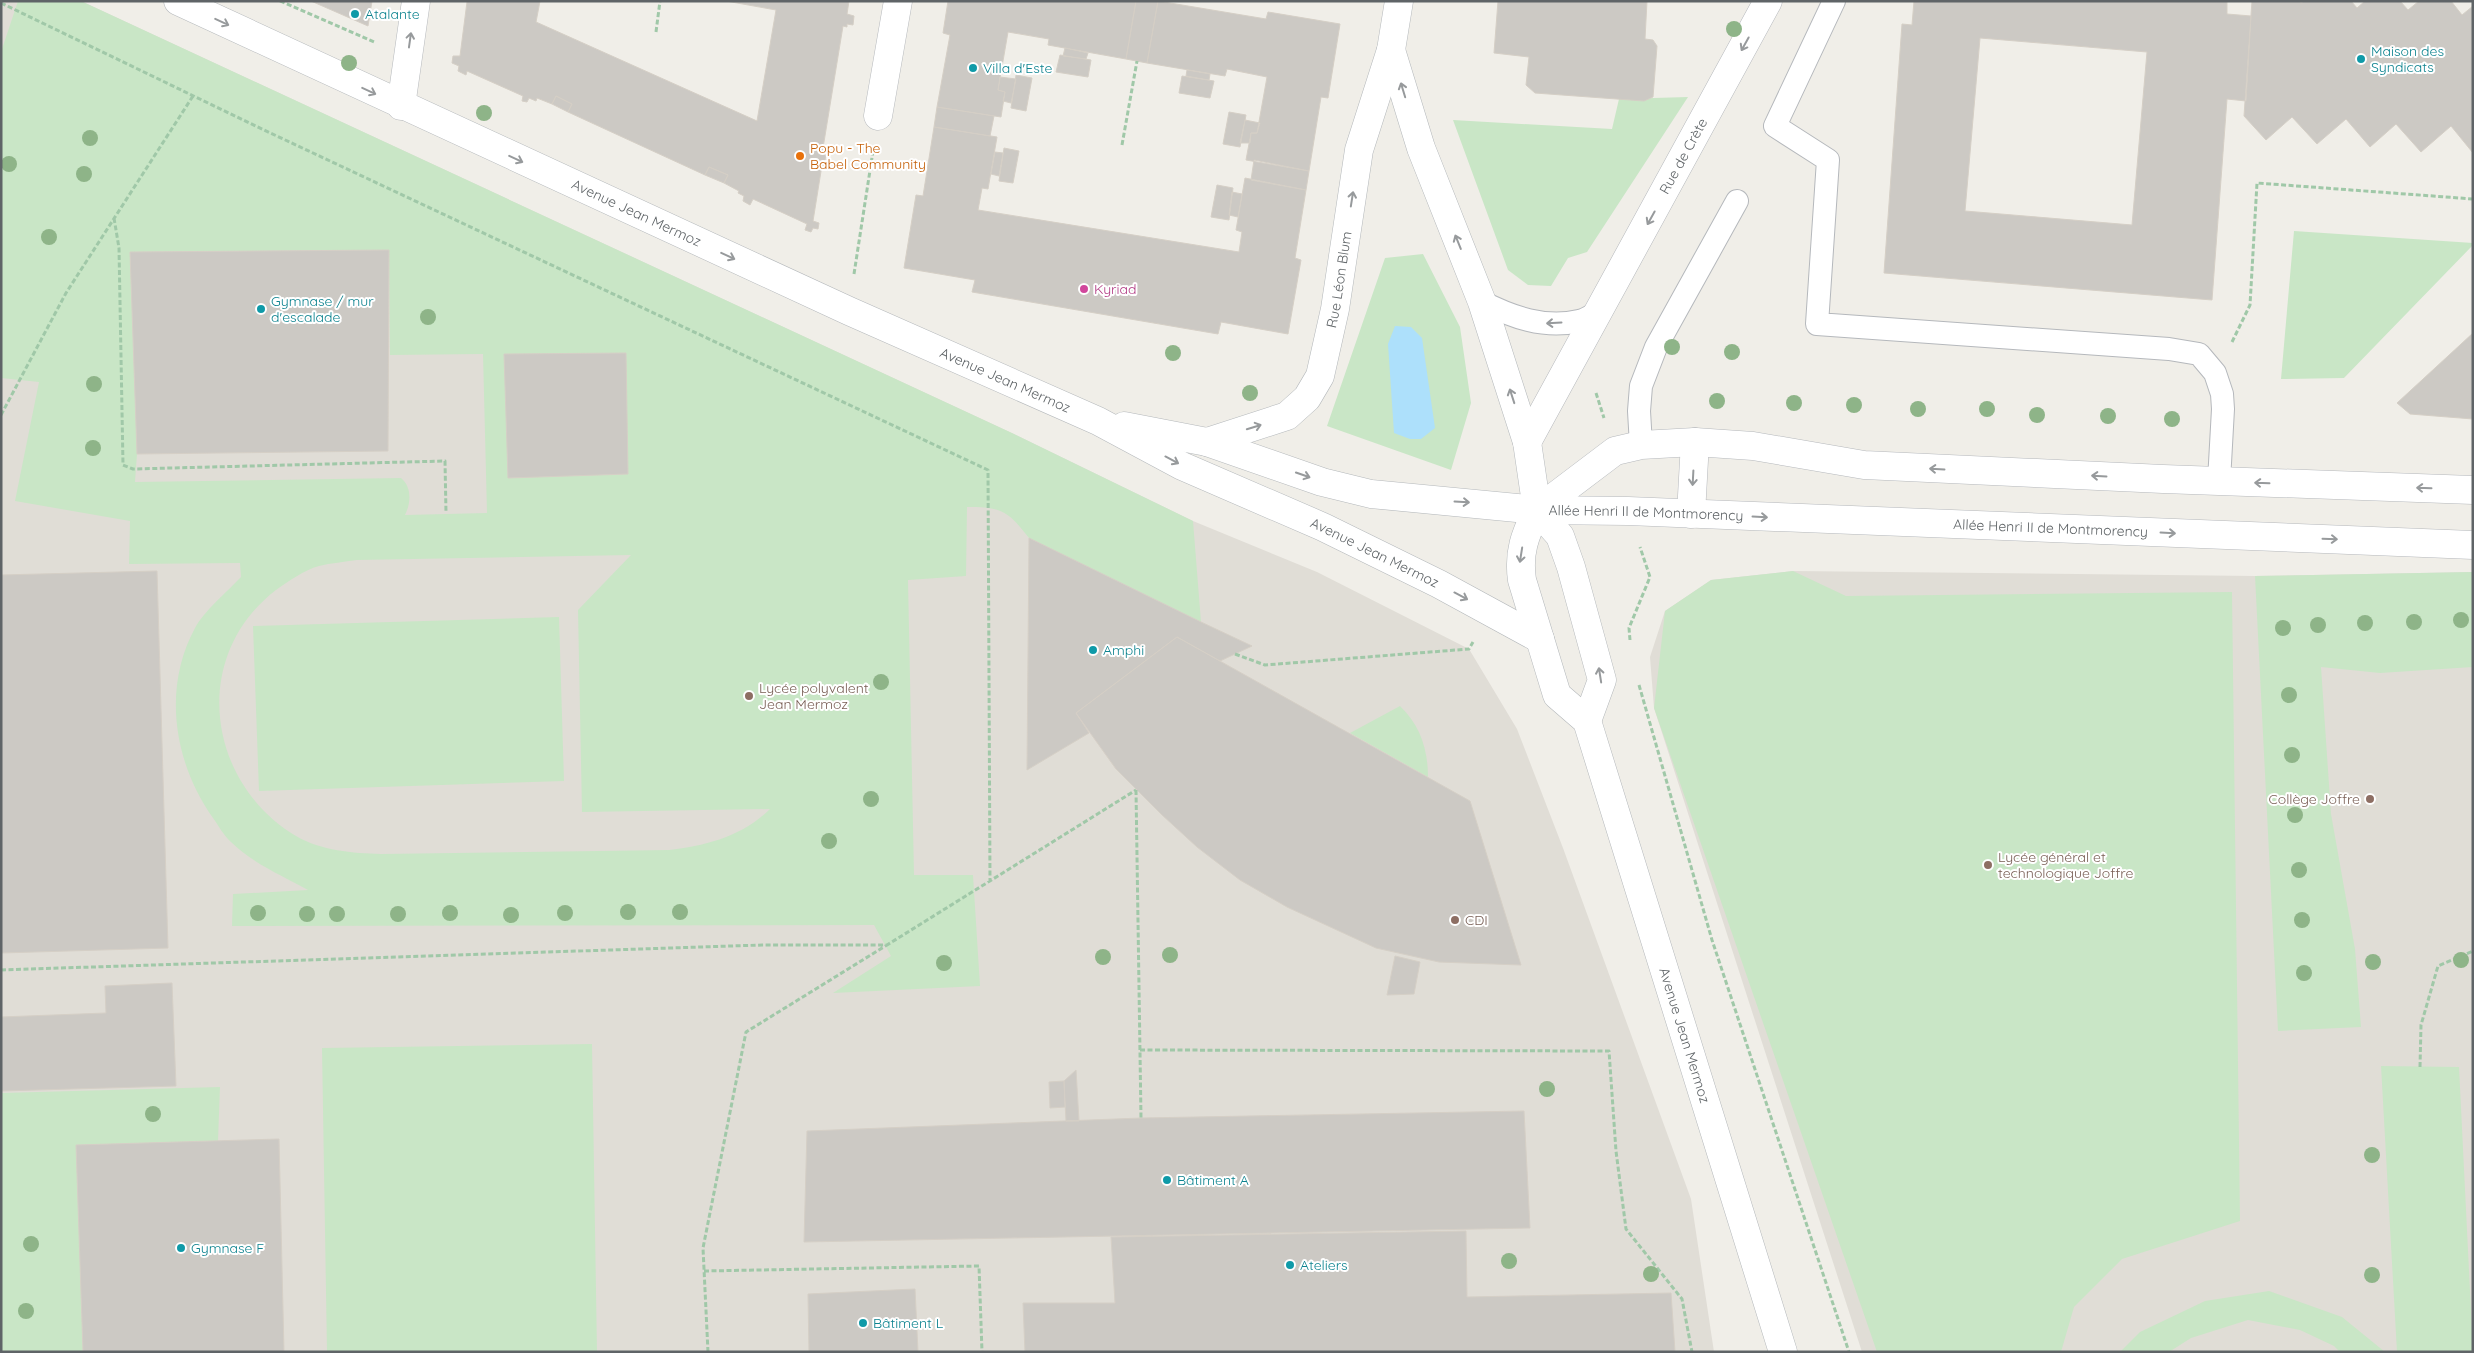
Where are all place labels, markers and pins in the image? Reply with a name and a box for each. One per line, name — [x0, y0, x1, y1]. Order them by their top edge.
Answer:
place label: Atalante — [365, 5, 420, 23]
marker: Atalante — [349, 8, 361, 20]
place label: Maison des Syndicats — [2371, 42, 2444, 76]
marker: Maison des Syndicats — [2355, 53, 2367, 65]
place label: Villa d'Este — [983, 59, 1052, 77]
marker: Villa d'Este — [967, 62, 979, 74]
place label: Popu - The Babel Community — [810, 139, 926, 173]
marker: Popu - The Babel Community — [794, 150, 806, 162]
place label: Kyriad — [1094, 280, 1136, 298]
marker: Kyriad — [1078, 283, 1090, 295]
place label: Gymnase / mur d'escalade — [271, 292, 374, 326]
marker: Gymnase / mur d'escalade — [255, 303, 267, 315]
place label: Amphi — [1103, 641, 1144, 659]
marker: Amphi — [1087, 644, 1099, 656]
place label: Lycée polyvalent Jean Mermoz — [759, 679, 869, 713]
marker: Lycée polyvalent Jean Mermoz — [743, 690, 755, 702]
place label: Collège Joffre — [2269, 790, 2360, 808]
marker: Collège Joffre — [2364, 793, 2376, 805]
place label: Lycée général et technologique Joffre — [1998, 848, 2133, 882]
marker: Lycée général et technologique Joffre — [1982, 859, 1994, 871]
place label: CDI — [1465, 911, 1488, 929]
marker: CDI — [1449, 914, 1461, 926]
place label: Bâtiment A — [1177, 1171, 1249, 1189]
marker: Bâtiment A — [1161, 1174, 1173, 1186]
place label: Gymnase F — [191, 1239, 264, 1257]
marker: Gymnase F — [175, 1242, 187, 1254]
place label: Ateliers — [1300, 1256, 1348, 1274]
marker: Ateliers — [1284, 1259, 1296, 1271]
place label: Bâtiment L — [873, 1314, 944, 1332]
marker: Bâtiment L — [857, 1317, 869, 1329]

